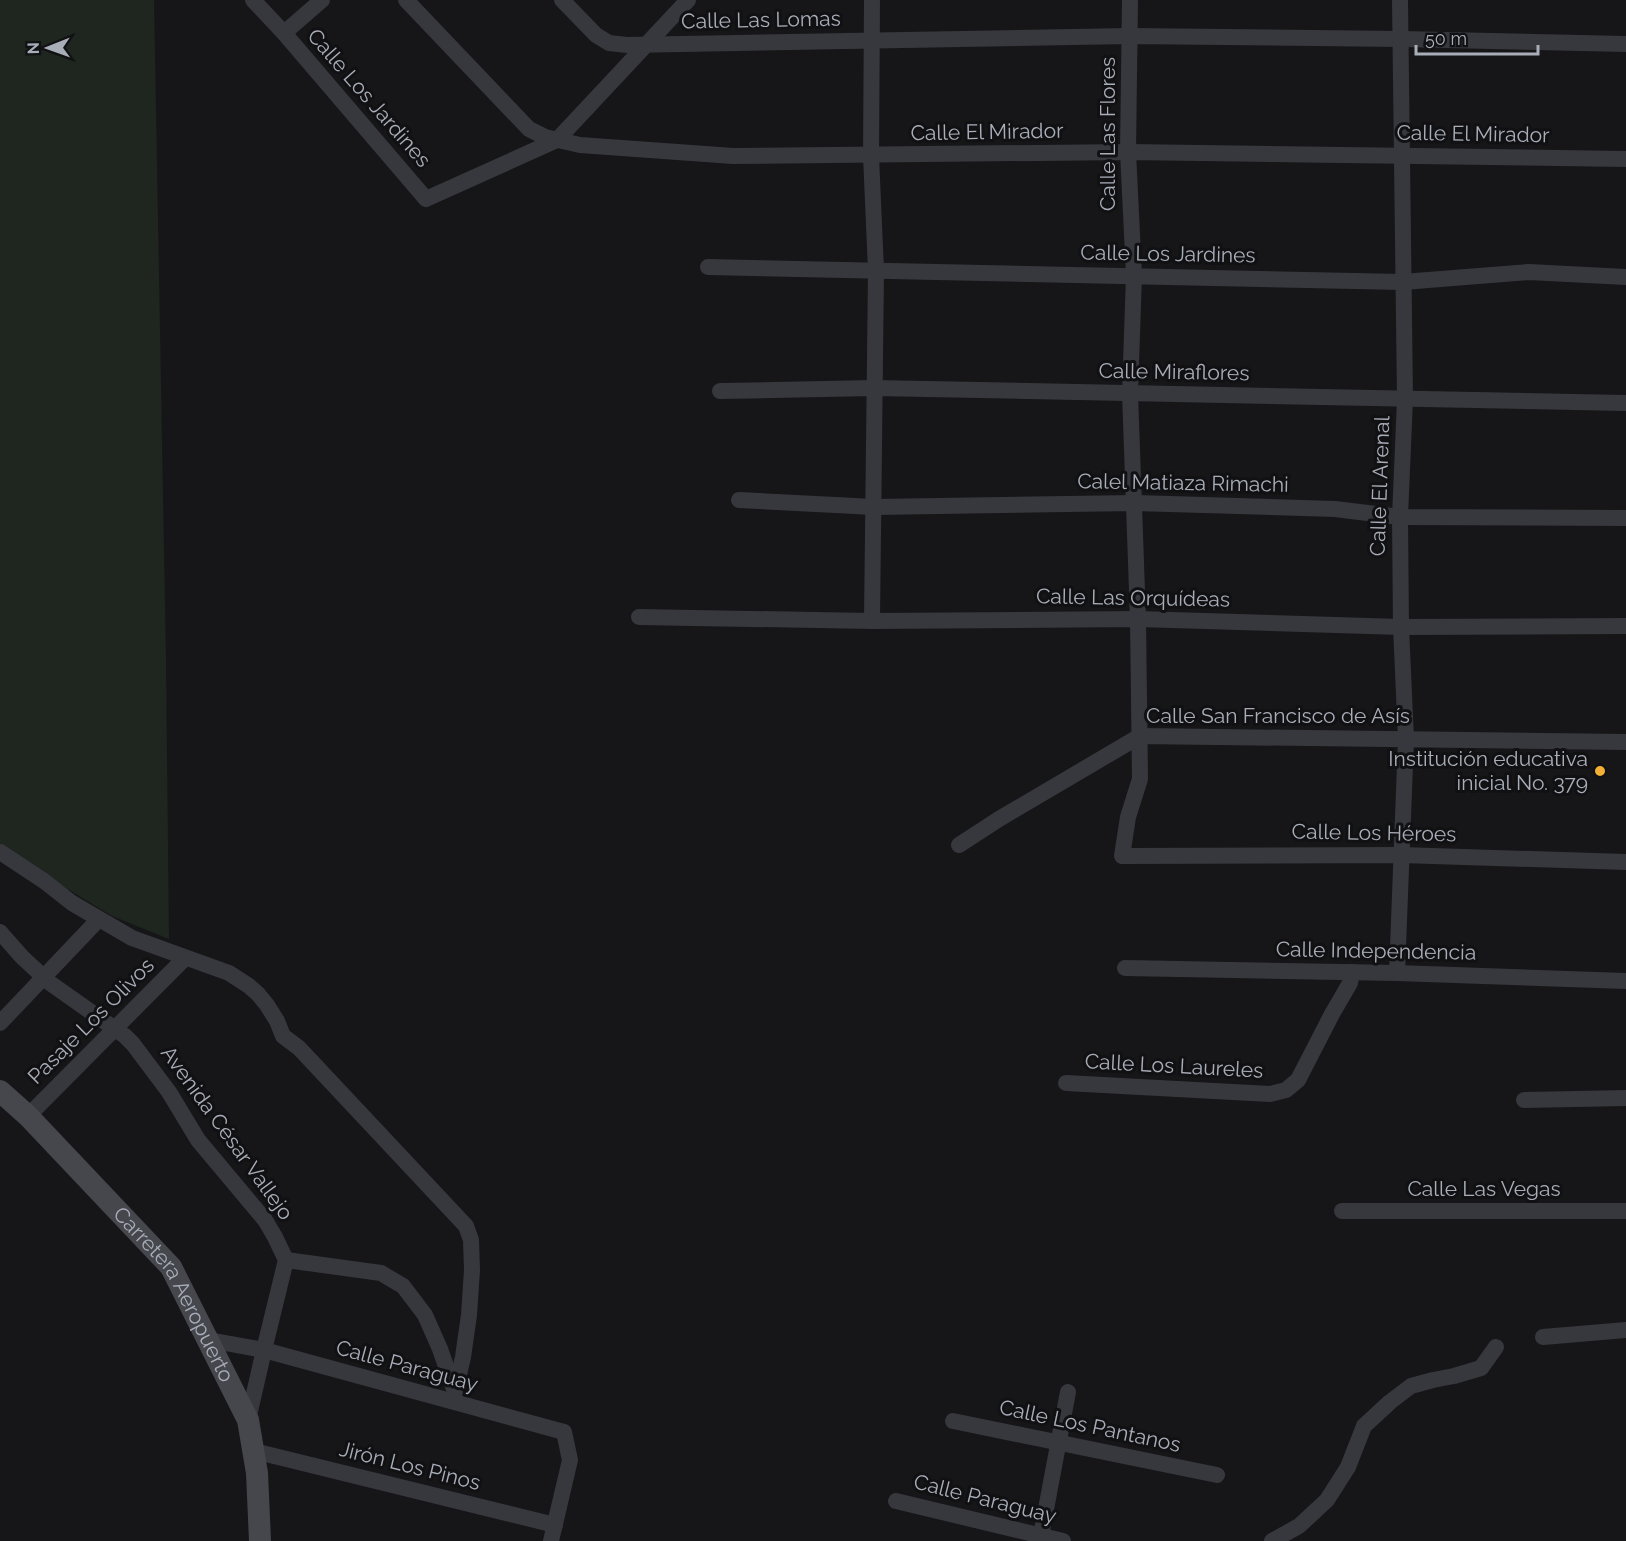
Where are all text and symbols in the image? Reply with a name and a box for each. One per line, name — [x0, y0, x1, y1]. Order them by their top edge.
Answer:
street label: Calle Las Lomas — [681, 6, 841, 33]
north arrow — [18, 18, 78, 78]
scale bar — [1416, 18, 1538, 56]
street label: Calle Los Jardines — [302, 23, 436, 172]
text: 50 m — [1425, 28, 1467, 49]
text: N — [24, 42, 43, 55]
street label: Calle Las Flores — [1095, 57, 1120, 211]
street label: Calle El Mirador — [910, 118, 1064, 145]
street label: Calle El Mirador — [1396, 120, 1550, 147]
street label: Calle Los Jardines — [1080, 239, 1256, 268]
street label: Calle Miraflores — [1098, 358, 1250, 385]
street label: Calle El Arenal — [1365, 415, 1394, 557]
street label: Calel Matiaza Rimachi — [1077, 468, 1289, 497]
street label: Calle Las Orquídeas — [1036, 583, 1230, 612]
street label: Calle San Francisco de Asís — [1146, 703, 1410, 728]
place label: Institución educativa inicial No. 379 — [1388, 746, 1588, 795]
marker: Institución educativa inicial No. 379 — [1593, 764, 1607, 778]
street label: Calle Los Héroes — [1291, 819, 1457, 846]
street label: Calle Independencia — [1276, 936, 1476, 965]
street label: Pasaje Los Olivos — [22, 952, 159, 1089]
street label: Avenida César Vallejo — [156, 1041, 299, 1225]
street label: Calle Los Laureles — [1084, 1048, 1264, 1083]
street label: Calle Las Vegas — [1407, 1176, 1561, 1201]
street label: Carretera Aeropuerto — [108, 1201, 240, 1386]
street label: Calle Paraguay — [333, 1335, 481, 1396]
street label: Calle Los Pantanos — [997, 1394, 1183, 1457]
street label: Jirón Los Pinos — [337, 1436, 483, 1495]
street label: Calle Paraguay — [911, 1469, 1059, 1528]

